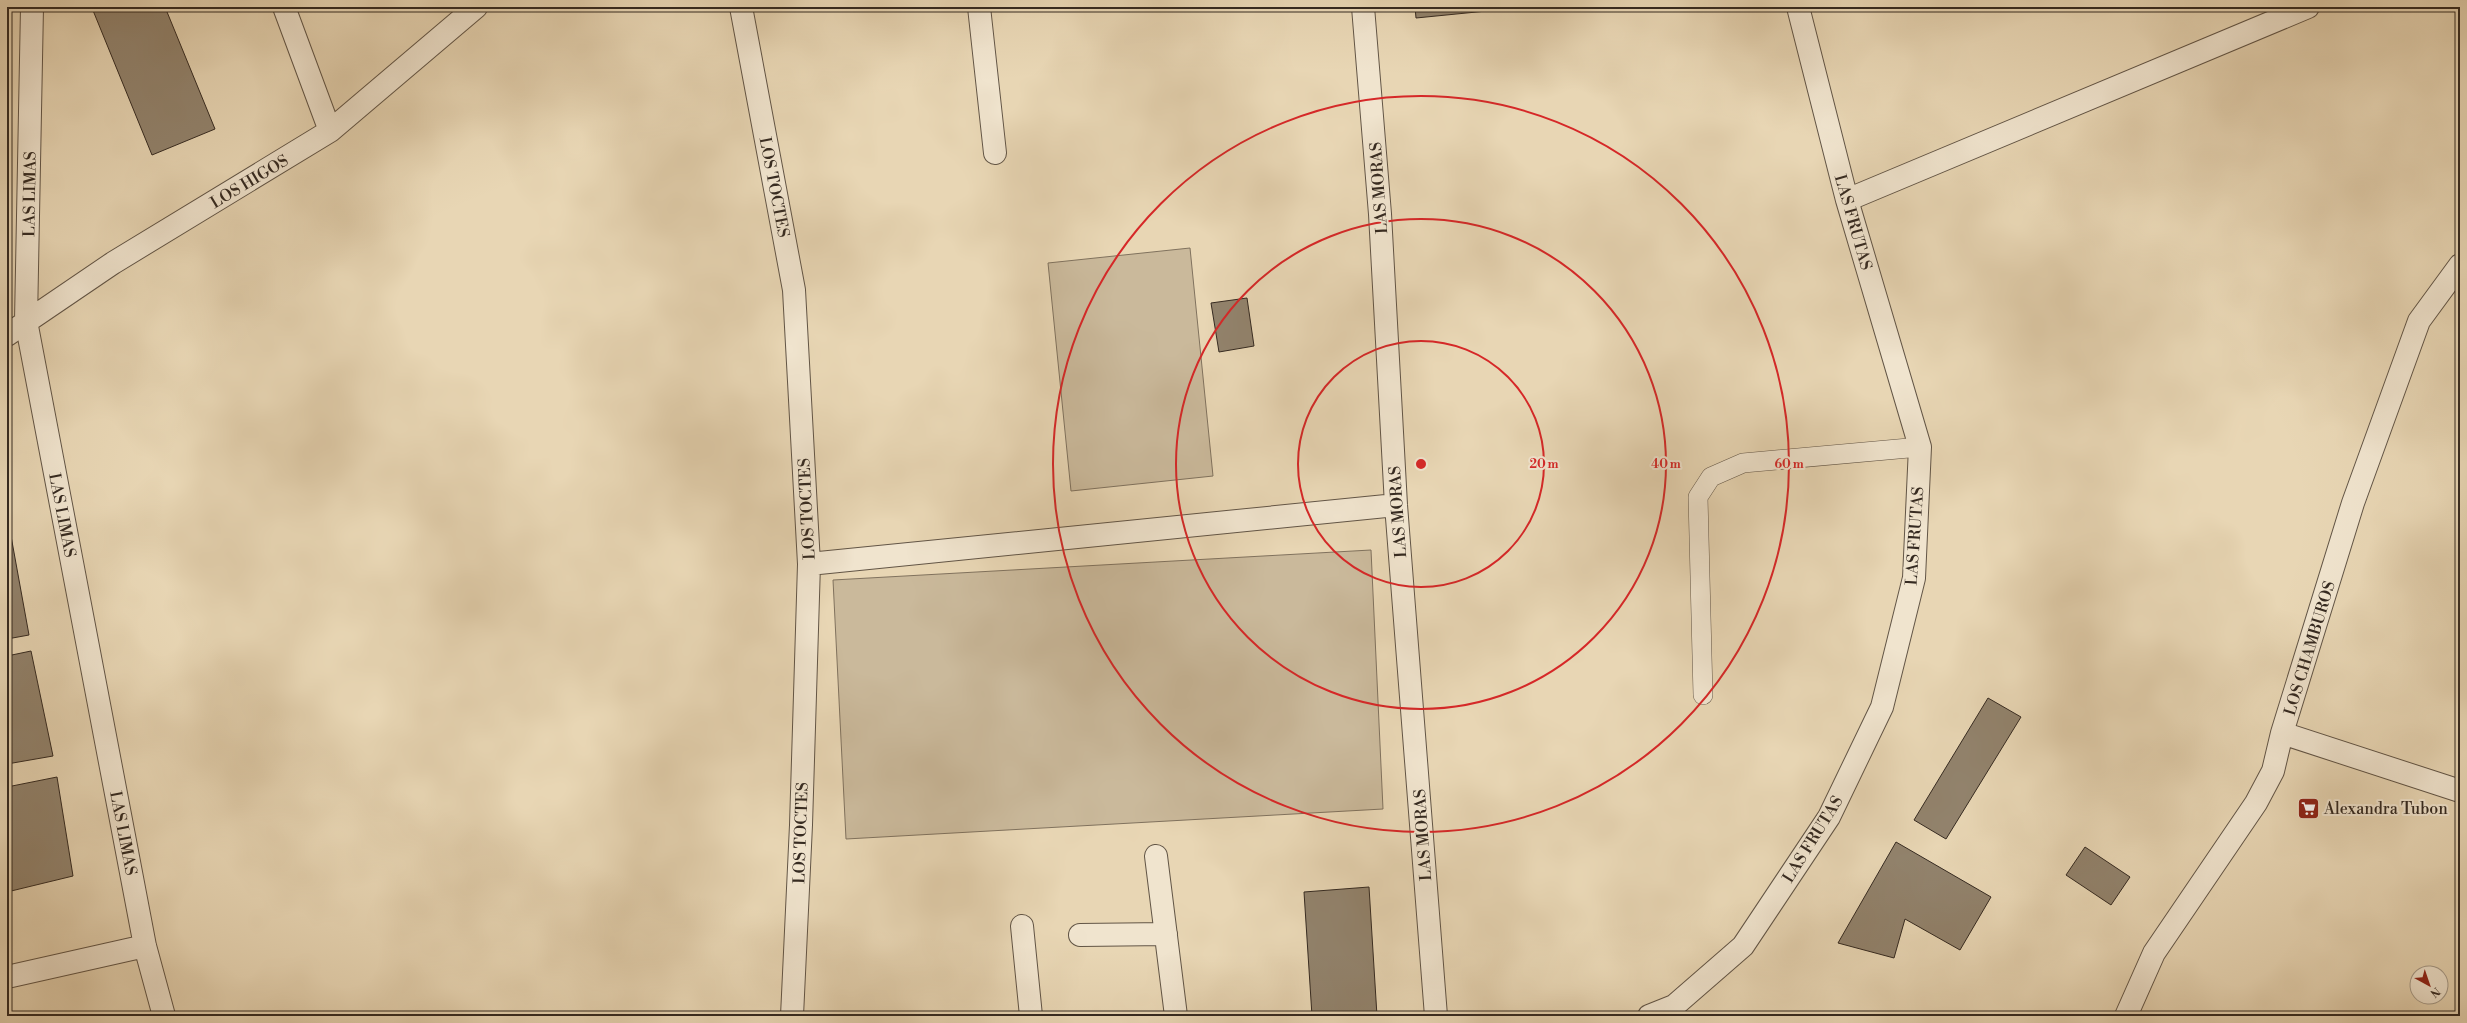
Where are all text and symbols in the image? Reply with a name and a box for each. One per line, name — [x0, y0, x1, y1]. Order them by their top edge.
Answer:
street label: LOS TOCTES — [754, 135, 794, 239]
street label: LAS MORAS — [1366, 141, 1392, 235]
street label: LAS LIMAS — [19, 151, 41, 237]
street label: LOS HIGOS — [207, 151, 292, 213]
street label: LAS FRUTAS — [1830, 172, 1876, 272]
centre of rings — [1414, 457, 1428, 471]
text: 20 m — [1529, 457, 1559, 472]
text: 40 m — [1651, 457, 1681, 472]
text: 60 m — [1774, 457, 1804, 472]
street label: LOS TOCTES — [794, 458, 820, 560]
street label: LAS MORAS — [1385, 465, 1411, 559]
street label: LAS LIMAS — [44, 471, 80, 559]
street label: LAS FRUTAS — [1902, 486, 1928, 586]
street label: LOS CHAMBUROS — [2280, 579, 2340, 718]
street label: LOS TOCTES — [789, 782, 813, 884]
street label: LAS MORAS — [1410, 788, 1436, 882]
street label: LAS LIMAS — [105, 789, 141, 877]
street label: LAS FRUTAS — [1778, 792, 1847, 887]
supermarket icon: Alexandra Tubon — [2295, 795, 2321, 821]
place label: Alexandra Tubon — [2323, 799, 2448, 819]
north arrow — [2409, 965, 2449, 1005]
text: N — [2427, 984, 2443, 1000]

